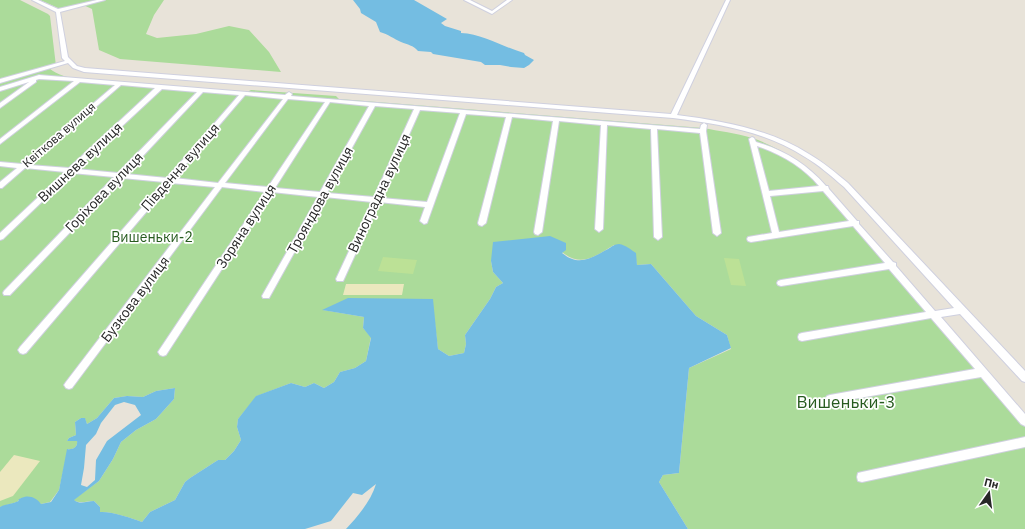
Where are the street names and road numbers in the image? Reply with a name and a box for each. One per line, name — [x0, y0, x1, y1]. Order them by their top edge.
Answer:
street label: Квіткова вулиця — [19, 99, 98, 170]
street label: Вишнева вулиця — [34, 118, 126, 206]
street label: Південна вулиця — [137, 119, 223, 215]
street label: Виноградна вулиця — [344, 131, 414, 255]
street label: Трояндова вулиця — [283, 143, 357, 257]
street label: Горіхова вулиця — [61, 148, 147, 236]
street label: Зоряна вулиця — [212, 180, 280, 272]
street label: Бузкова вулиця — [97, 252, 173, 346]

